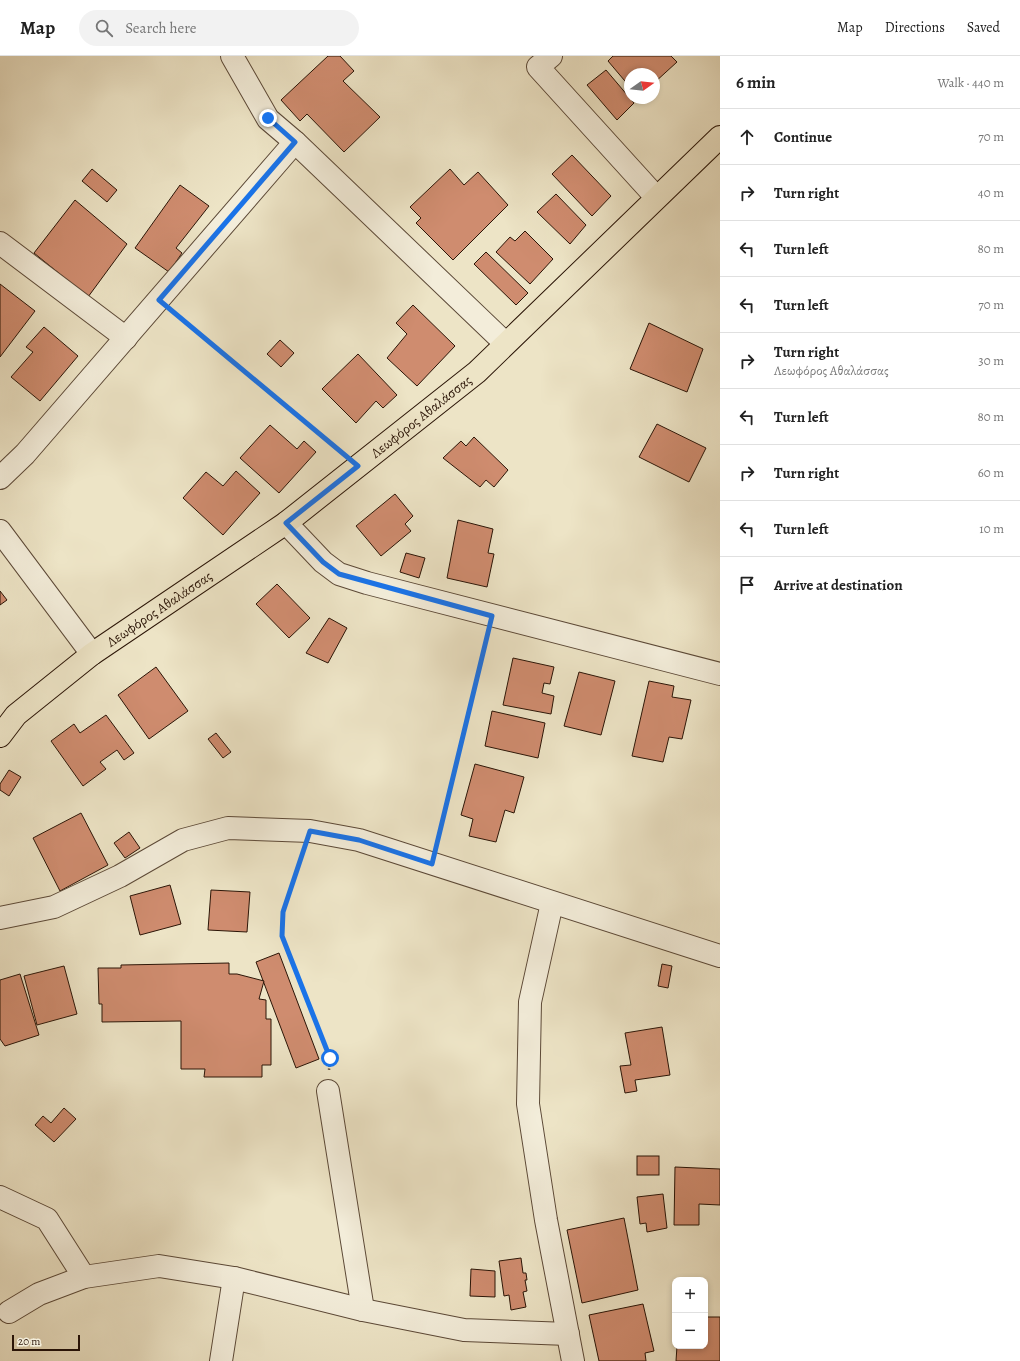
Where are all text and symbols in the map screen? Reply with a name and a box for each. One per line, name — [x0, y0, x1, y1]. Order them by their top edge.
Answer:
search box — [79, 10, 359, 46]
text: Map — [20, 15, 55, 41]
icon: search — [93, 17, 115, 39]
text: Search here — [125, 18, 197, 38]
text: Map — [837, 18, 863, 37]
text: Directions — [885, 18, 945, 37]
text: Saved — [967, 18, 1000, 37]
north arrow — [624, 68, 660, 104]
text: 6 min — [736, 71, 776, 94]
text: Walk · 440 m — [937, 74, 1004, 91]
route end — [259, 109, 277, 127]
icon: ahead — [736, 126, 758, 148]
text: Continue — [774, 127, 832, 147]
text: 70 m — [978, 128, 1004, 145]
icon: right — [736, 182, 758, 204]
text: Turn right — [774, 183, 839, 203]
text: 40 m — [978, 184, 1004, 201]
icon: left — [736, 238, 758, 260]
text: Turn left — [774, 239, 829, 259]
text: 80 m — [977, 240, 1004, 257]
icon: left — [736, 294, 758, 316]
text: Turn left — [774, 295, 829, 315]
text: 70 m — [978, 296, 1004, 313]
text: Turn right — [774, 342, 839, 362]
icon: right — [736, 350, 758, 372]
text: 30 m — [978, 352, 1004, 369]
text: Λεωφόρος Αθαλάσσας — [774, 362, 889, 379]
street label: Λεωφόρος Αθαλάσσας — [366, 370, 475, 463]
icon: left — [736, 406, 758, 428]
text: Turn left — [774, 407, 829, 427]
text: 80 m — [977, 408, 1004, 425]
icon: right — [736, 462, 758, 484]
text: Turn right — [774, 463, 839, 483]
text: 60 m — [978, 464, 1004, 481]
icon: left — [736, 518, 758, 540]
text: Turn left — [774, 519, 829, 539]
text: 10 m — [979, 520, 1004, 537]
street label: Λεωφόρος Αθαλάσσας — [102, 566, 216, 652]
icon: arrive — [736, 574, 758, 596]
text: Arrive at destination — [774, 575, 903, 595]
route start — [321, 1049, 339, 1067]
map controls — [672, 1277, 708, 1349]
button: + — [672, 1277, 708, 1313]
button: − — [672, 1313, 708, 1349]
scale bar — [12, 1333, 80, 1352]
text: 20 m — [18, 1334, 40, 1349]

